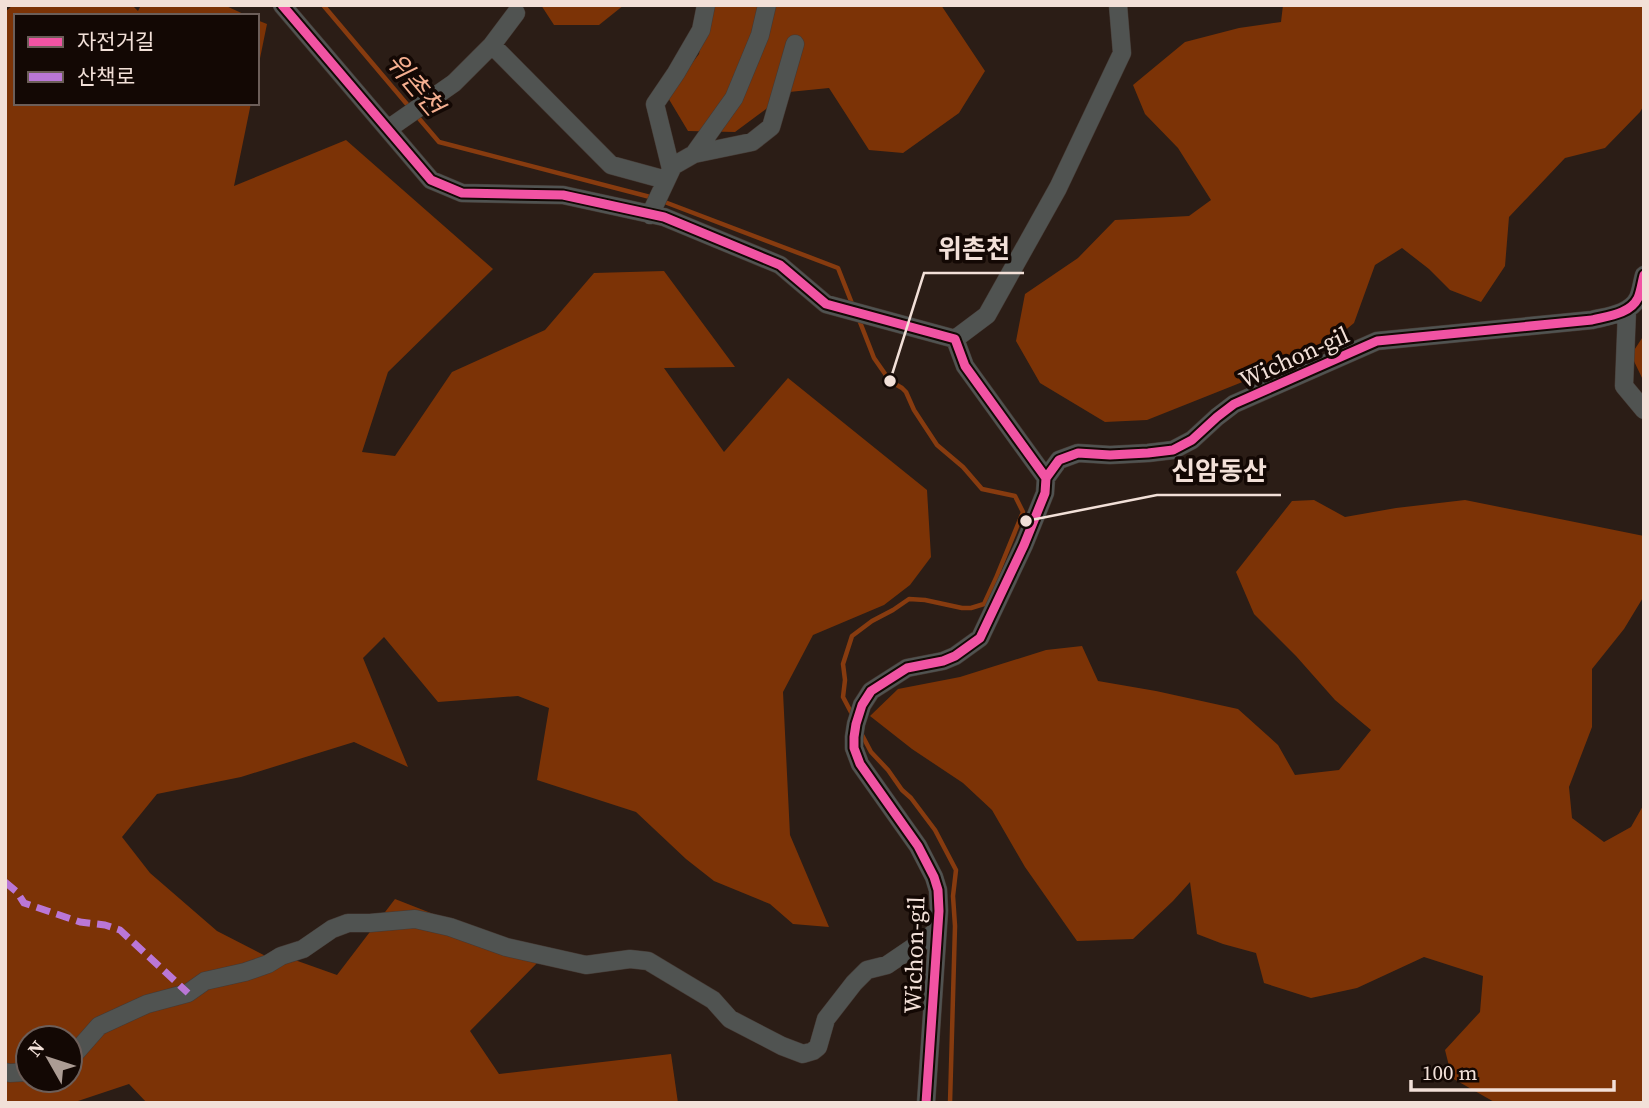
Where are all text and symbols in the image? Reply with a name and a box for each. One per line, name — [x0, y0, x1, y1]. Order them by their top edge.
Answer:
legend — [14, 14, 259, 105]
text: 자전거길 — [77, 27, 154, 56]
water label: 위촌천 — [378, 45, 454, 125]
text: 산책로 — [77, 62, 135, 91]
callout: 위촌천 — [924, 226, 1024, 273]
text: 위촌천 — [938, 231, 1010, 267]
street label: Wichon-gil — [1234, 318, 1354, 396]
callout: 신암동산 — [1157, 448, 1281, 495]
text: 신암동산 — [1171, 453, 1267, 489]
street label: Wichon-gil — [895, 896, 933, 1014]
north arrow — [14, 1024, 84, 1094]
text: N — [21, 1035, 50, 1062]
scale bar — [1411, 1048, 1614, 1092]
text: 100 m — [1422, 1058, 1477, 1087]

